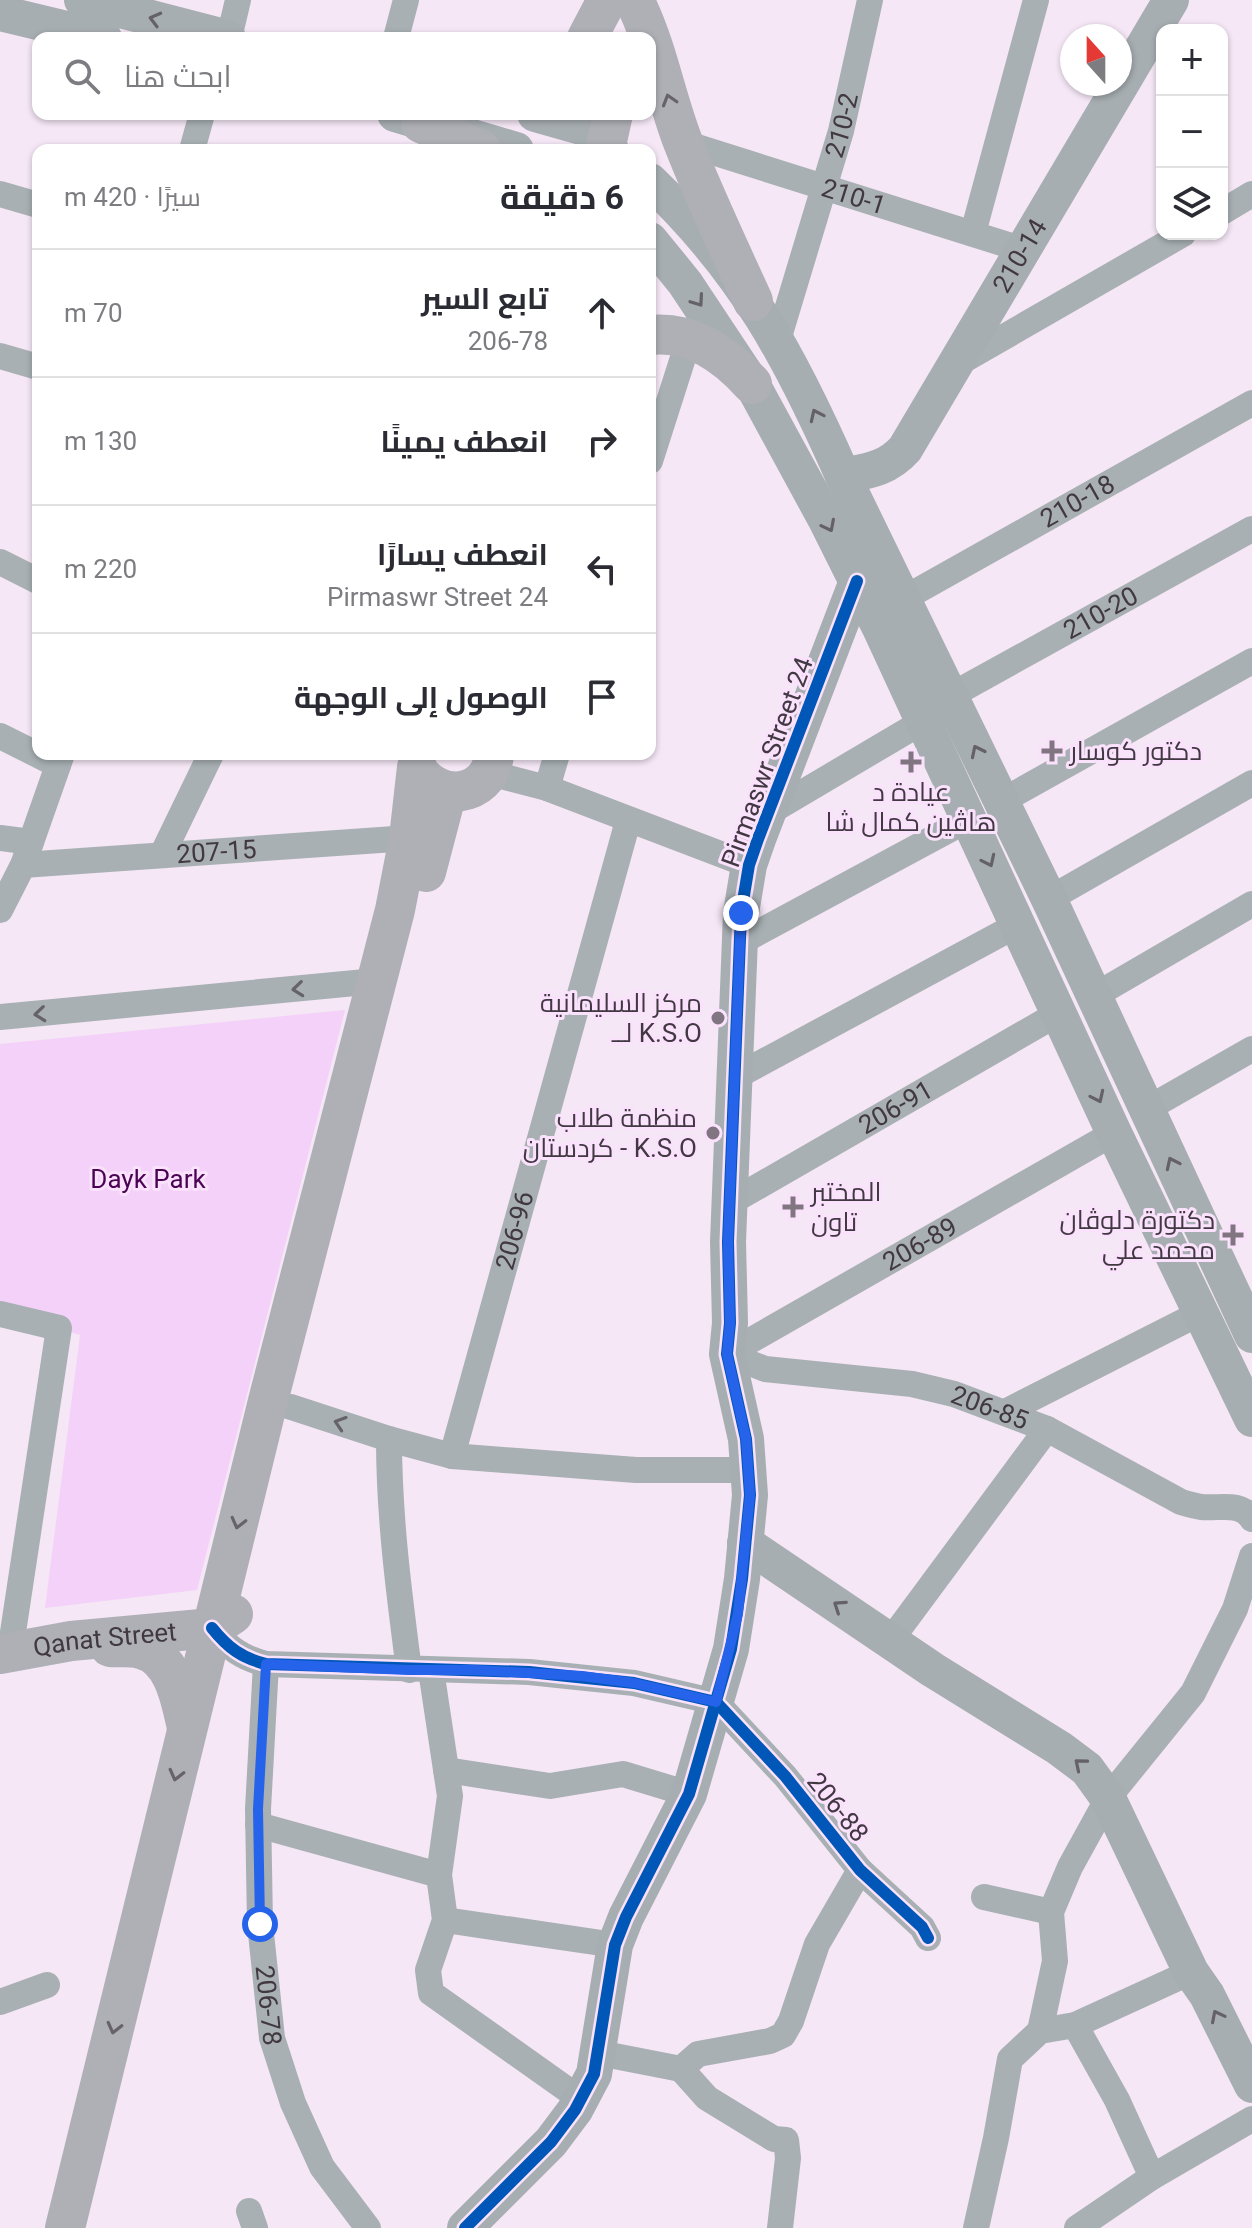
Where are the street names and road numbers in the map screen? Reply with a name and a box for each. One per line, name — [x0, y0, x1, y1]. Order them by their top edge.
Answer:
street label: 210-2 — [819, 90, 864, 161]
street label: 210-1 — [818, 172, 890, 221]
street label: 210-14 — [986, 213, 1053, 298]
street label: 210-18 — [1035, 468, 1120, 534]
street label: 210-20 — [1058, 580, 1143, 645]
street label: Pirmaswr Street 24 — [715, 653, 819, 871]
street label: 207-15 — [175, 834, 258, 869]
street label: 206-91 — [853, 1074, 938, 1140]
street label: 206-96 — [489, 1188, 540, 1273]
street label: 206-89 — [877, 1211, 962, 1277]
street label: 206-85 — [947, 1379, 1033, 1436]
street label: Qanat Street — [31, 1616, 178, 1663]
street label: 206-88 — [801, 1766, 875, 1848]
street label: 206-78 — [249, 1964, 288, 2047]

